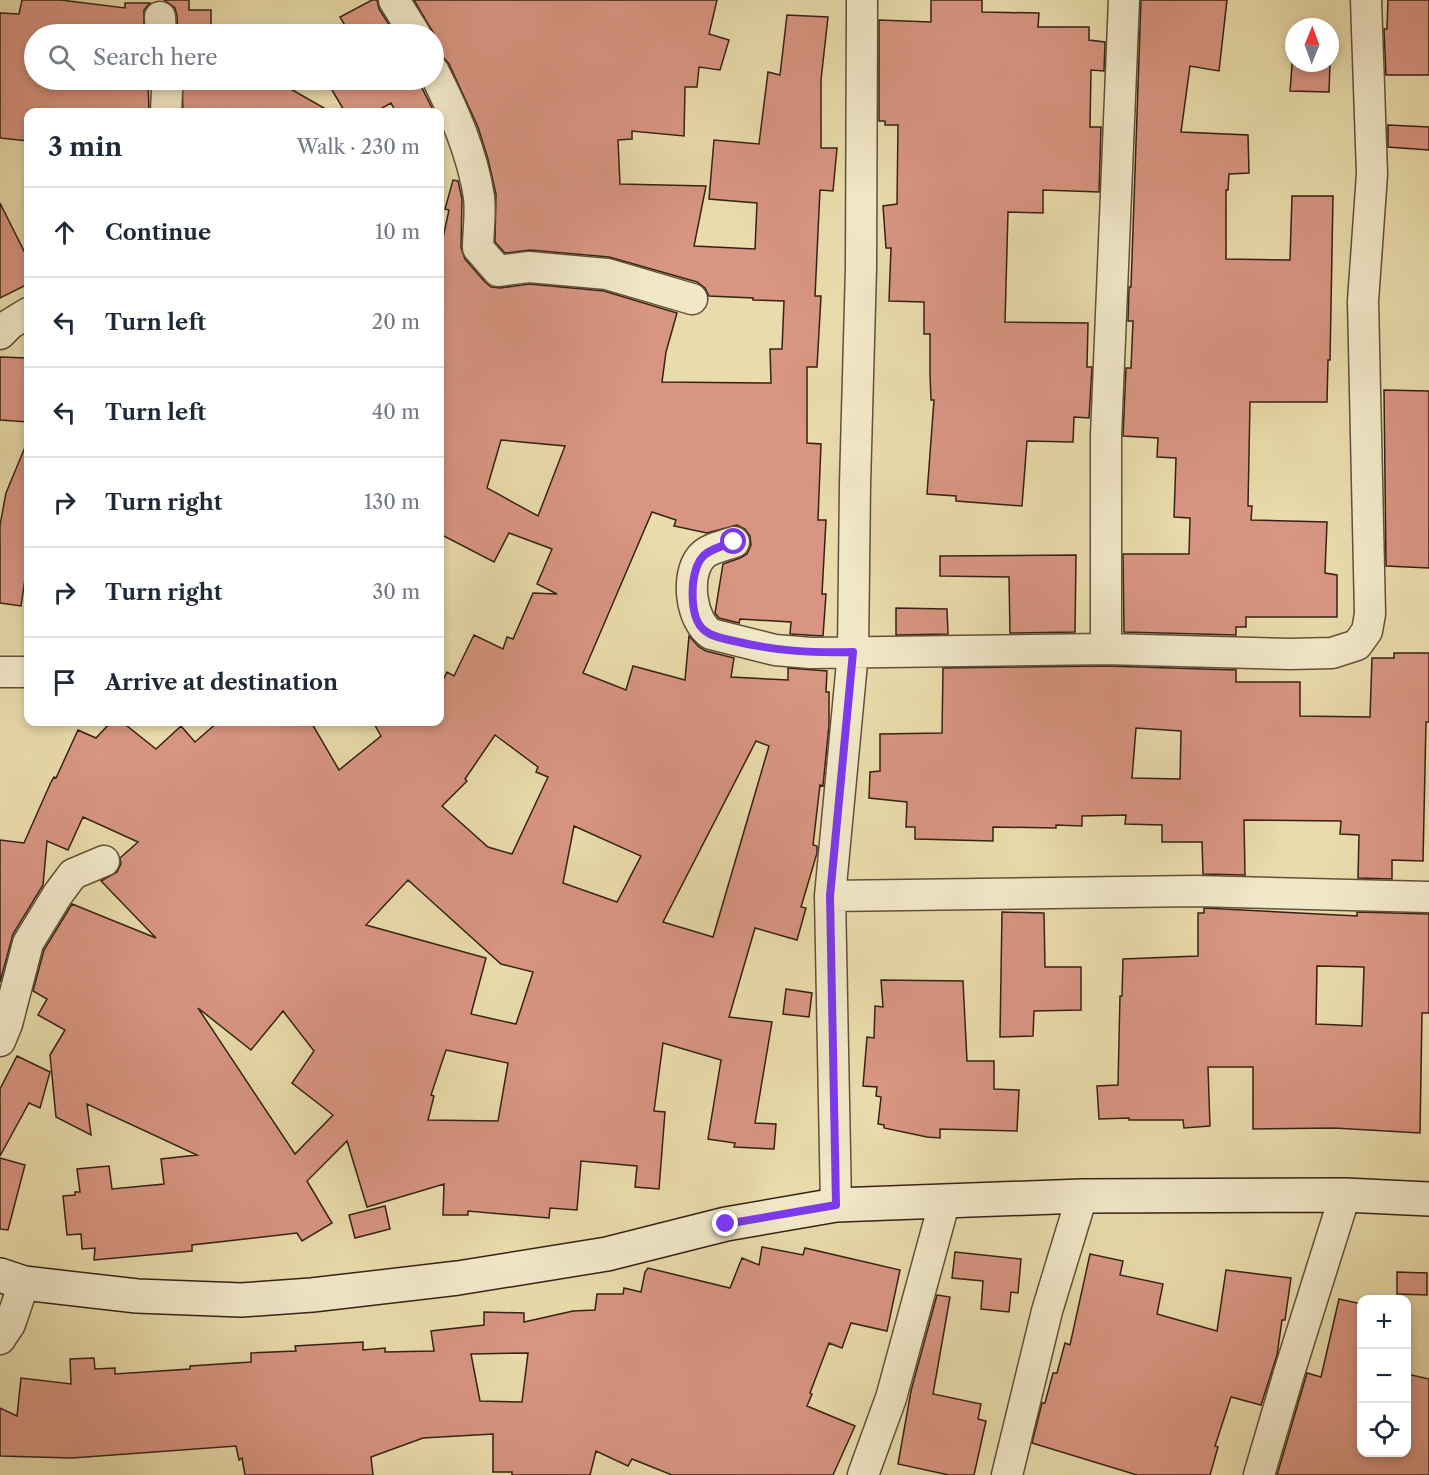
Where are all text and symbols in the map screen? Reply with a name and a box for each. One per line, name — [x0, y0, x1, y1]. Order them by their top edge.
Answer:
north arrow — [1285, 18, 1339, 72]
search box — [24, 24, 444, 90]
icon: search — [45, 41, 78, 74]
text: Search here — [93, 44, 218, 71]
text: 3 min — [48, 131, 122, 163]
text: Walk · 230 m — [297, 135, 420, 159]
icon: ahead — [48, 216, 81, 249]
text: Continue — [105, 219, 211, 246]
text: 10 m — [375, 220, 420, 244]
icon: left — [48, 306, 81, 339]
text: Turn left — [105, 309, 206, 336]
text: 20 m — [372, 310, 420, 334]
icon: left — [48, 396, 81, 429]
text: Turn left — [105, 399, 206, 426]
text: 40 m — [372, 400, 420, 424]
icon: right — [48, 486, 81, 519]
text: Turn right — [105, 489, 223, 516]
text: 130 m — [364, 490, 420, 514]
route start — [720, 528, 746, 554]
icon: right — [48, 576, 81, 609]
text: Turn right — [105, 579, 223, 606]
text: 30 m — [372, 580, 420, 604]
icon: arrive — [48, 666, 81, 699]
text: Arrive at destination — [105, 669, 338, 696]
route end — [712, 1210, 738, 1236]
map controls — [1357, 1295, 1411, 1457]
button: + — [1357, 1295, 1411, 1349]
button: − — [1357, 1349, 1411, 1403]
button: locate — [1357, 1403, 1411, 1457]

